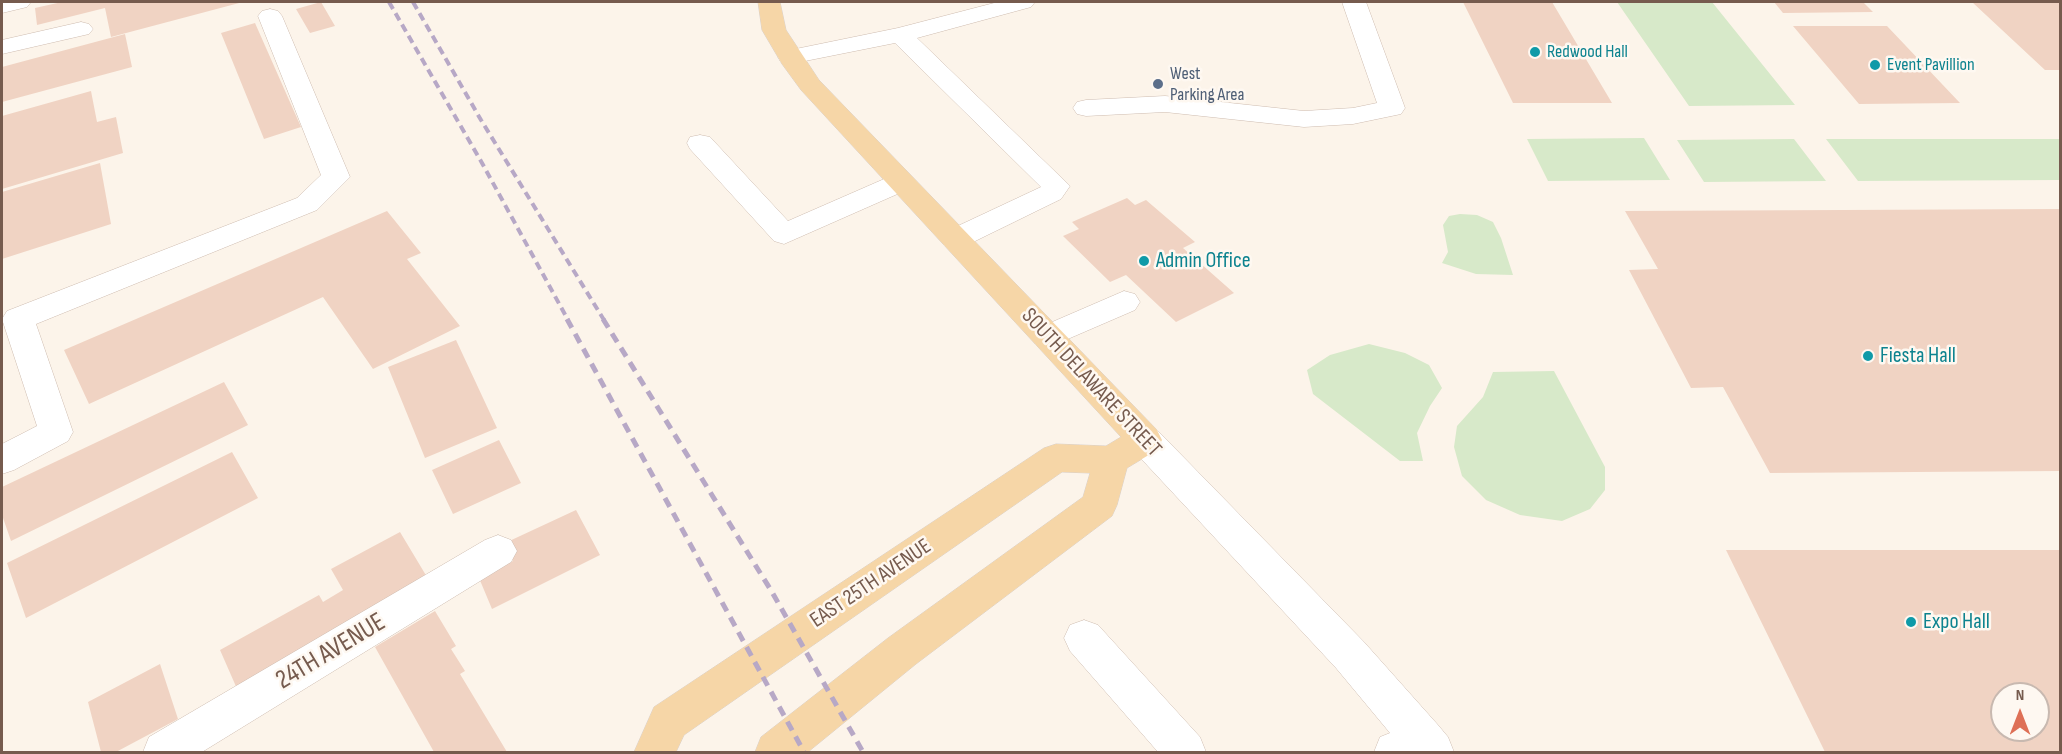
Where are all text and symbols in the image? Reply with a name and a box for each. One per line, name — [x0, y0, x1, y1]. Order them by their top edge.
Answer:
place label: Redwood Hall — [1547, 41, 1628, 63]
marker: Redwood Hall — [1528, 45, 1542, 59]
place label: Event Pavillion — [1887, 54, 1975, 76]
marker: Event Pavillion — [1868, 58, 1882, 72]
place label: West Parking Area — [1170, 63, 1245, 106]
marker: West Parking Area — [1151, 77, 1165, 91]
place label: Admin Office — [1156, 248, 1251, 274]
marker: Admin Office — [1137, 254, 1151, 268]
street label: SOUTH DELAWARE STREET — [1015, 303, 1167, 463]
place label: Fiesta Hall — [1880, 343, 1956, 369]
marker: Fiesta Hall — [1861, 349, 1875, 363]
street label: EAST 25TH AVENUE — [805, 534, 937, 634]
street label: 24TH AVENUE — [270, 607, 392, 697]
place label: Expo Hall — [1923, 609, 1990, 635]
marker: Expo Hall — [1904, 615, 1918, 629]
north arrow — [1990, 682, 2050, 742]
text: N — [2016, 686, 2024, 705]

